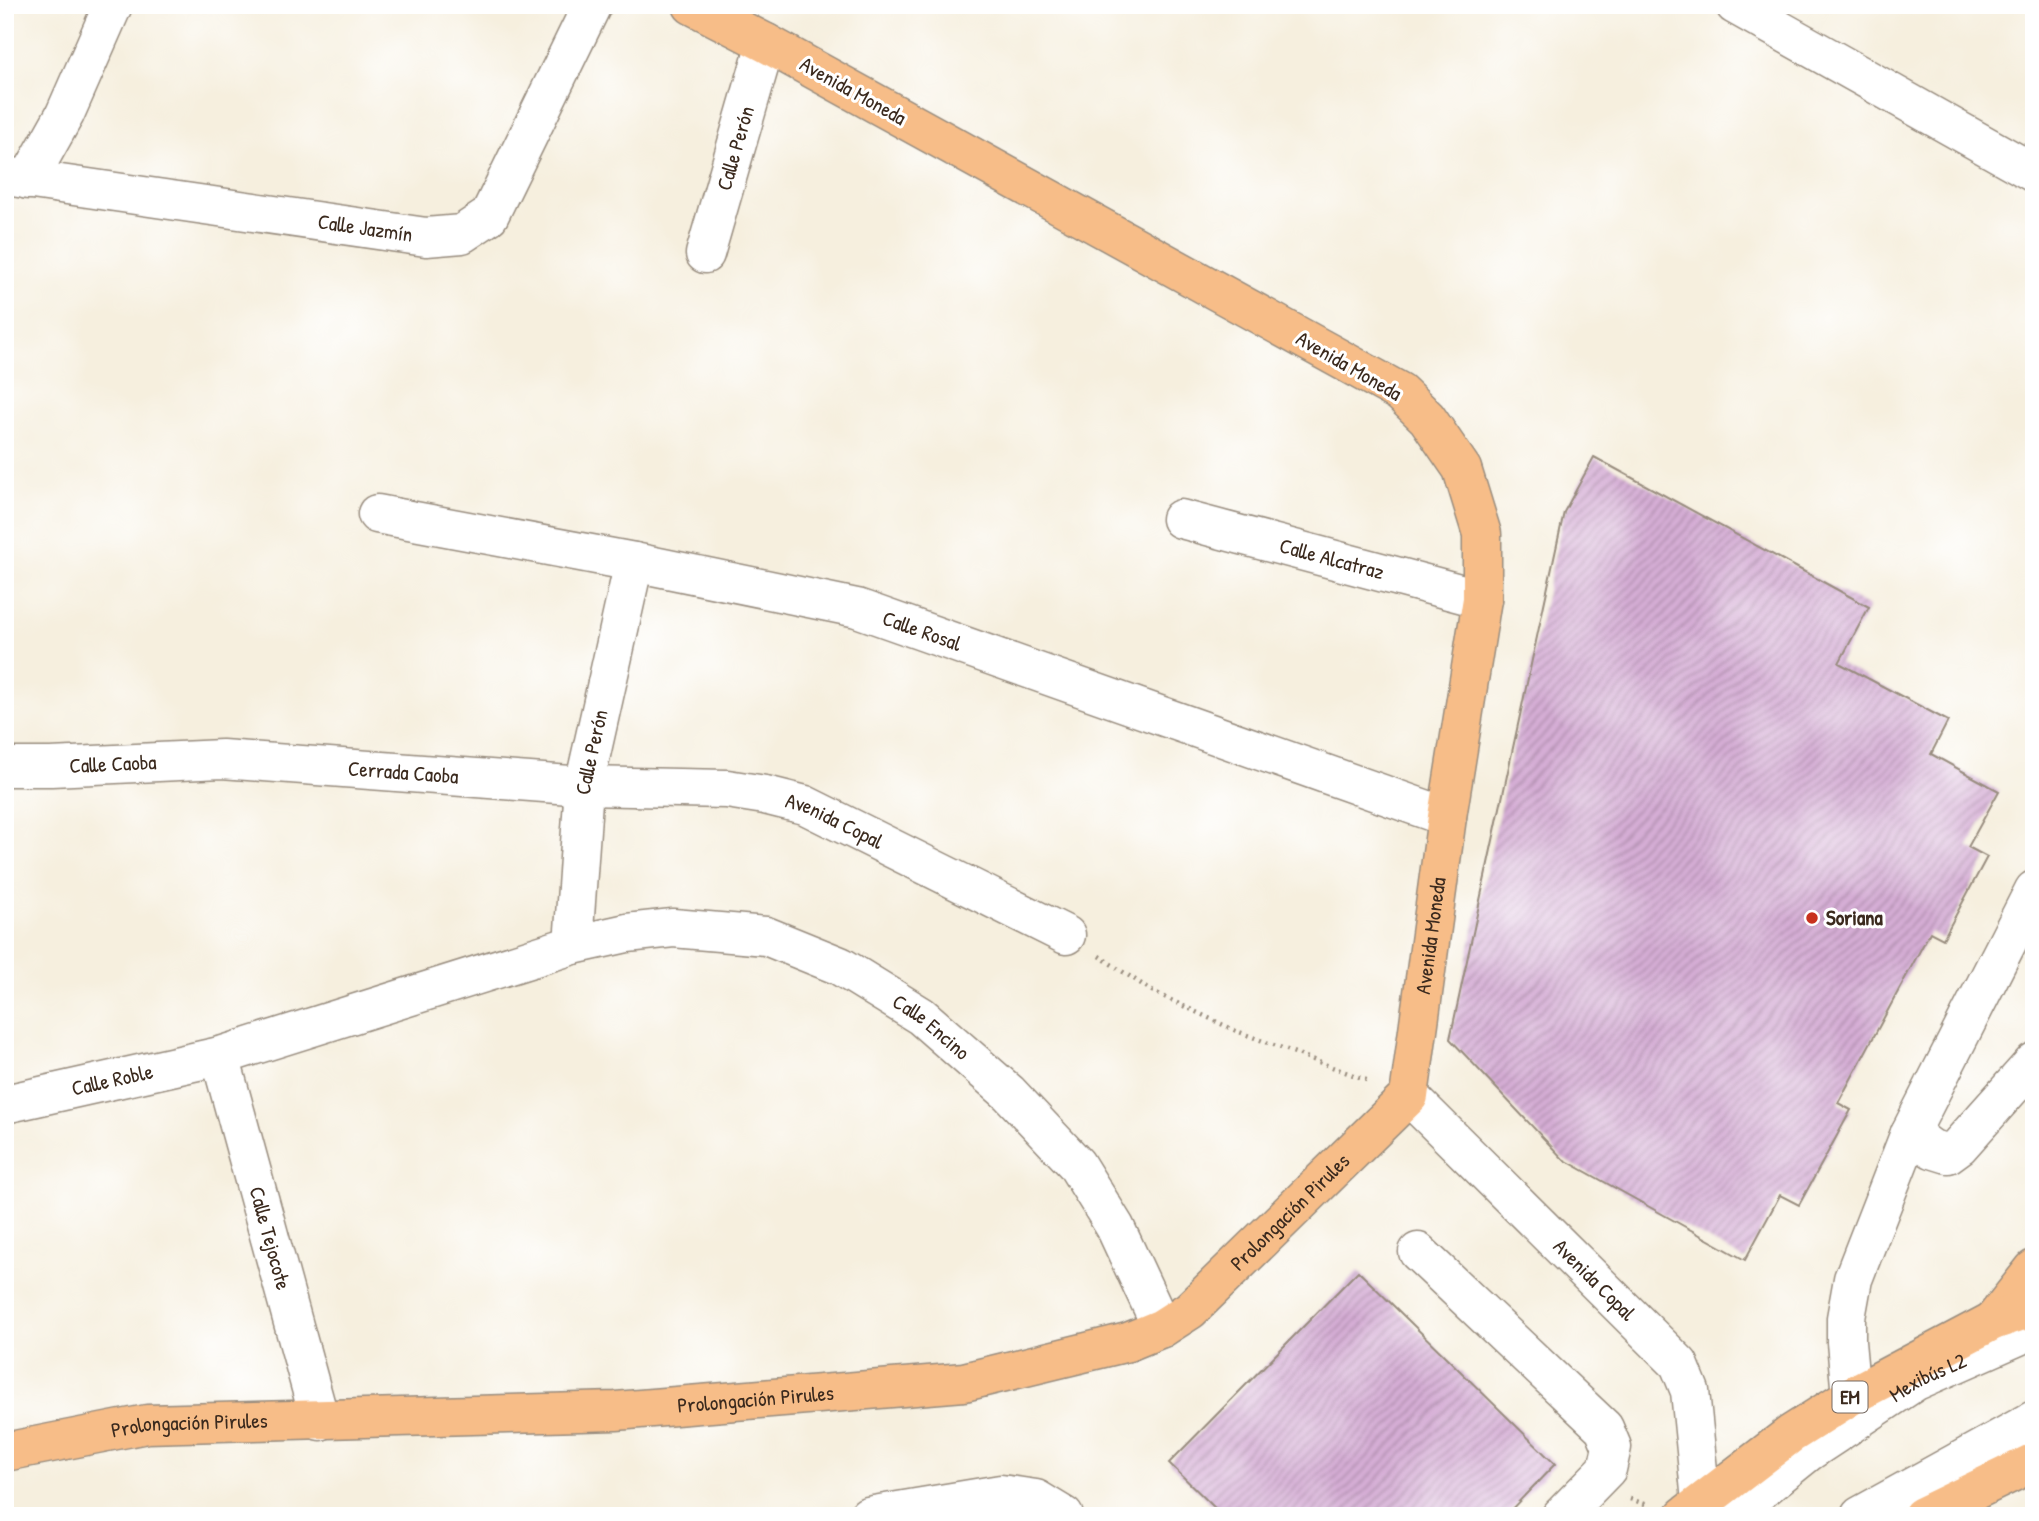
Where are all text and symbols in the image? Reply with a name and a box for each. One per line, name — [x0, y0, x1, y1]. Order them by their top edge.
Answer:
street label: Avenida Moneda — [795, 49, 912, 132]
street label: Calle Perón — [709, 103, 761, 194]
street label: Calle Jazmín — [316, 207, 415, 249]
street label: Avenida Moneda — [1291, 324, 1407, 408]
street label: Calle Alcatraz — [1277, 531, 1387, 586]
street label: Calle Rosal — [879, 603, 966, 658]
street label: Calle Perón — [568, 707, 615, 796]
street label: Calle Caoba — [69, 747, 157, 780]
street label: Cerrada Caoba — [347, 753, 460, 791]
street label: Avenida Copal — [783, 786, 889, 856]
street label: Avenida Moneda — [1408, 875, 1453, 996]
place label: Soriana — [1826, 903, 1884, 932]
marker: Soriana — [1804, 910, 1820, 926]
street label: Calle Encino — [887, 987, 976, 1066]
street label: Calle Roble — [69, 1056, 156, 1103]
street label: Prolongación Pirules — [1224, 1147, 1356, 1277]
street label: Calle Tejocote — [242, 1183, 298, 1293]
street label: Avenida Copal — [1547, 1232, 1642, 1327]
street label: Mexibús L2 — [1883, 1346, 1971, 1409]
street label: Prolongación Pirules — [676, 1378, 835, 1420]
road number: EM — [1832, 1382, 1868, 1413]
street label: Prolongación Pirules — [109, 1406, 268, 1445]

